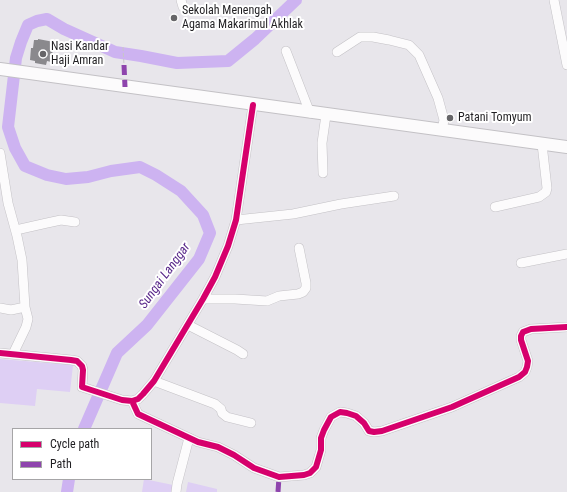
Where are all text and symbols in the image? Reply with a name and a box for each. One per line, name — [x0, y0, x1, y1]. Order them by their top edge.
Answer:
place label: Sekolah Menengah Agama Makarimul Akhlak — [182, 4, 303, 32]
marker: Sekolah Menengah Agama Makarimul Akhlak — [169, 13, 179, 23]
place label: Nasi Kandar Haji Amran — [51, 40, 109, 68]
marker: Nasi Kandar Haji Amran — [38, 49, 48, 59]
place label: Patani Tomyum — [458, 111, 532, 125]
marker: Patani Tomyum — [445, 113, 455, 123]
water label: Sungai Langgar — [136, 240, 194, 312]
legend — [12, 428, 152, 480]
text: Cycle path — [50, 437, 99, 451]
text: Path — [50, 457, 72, 471]

